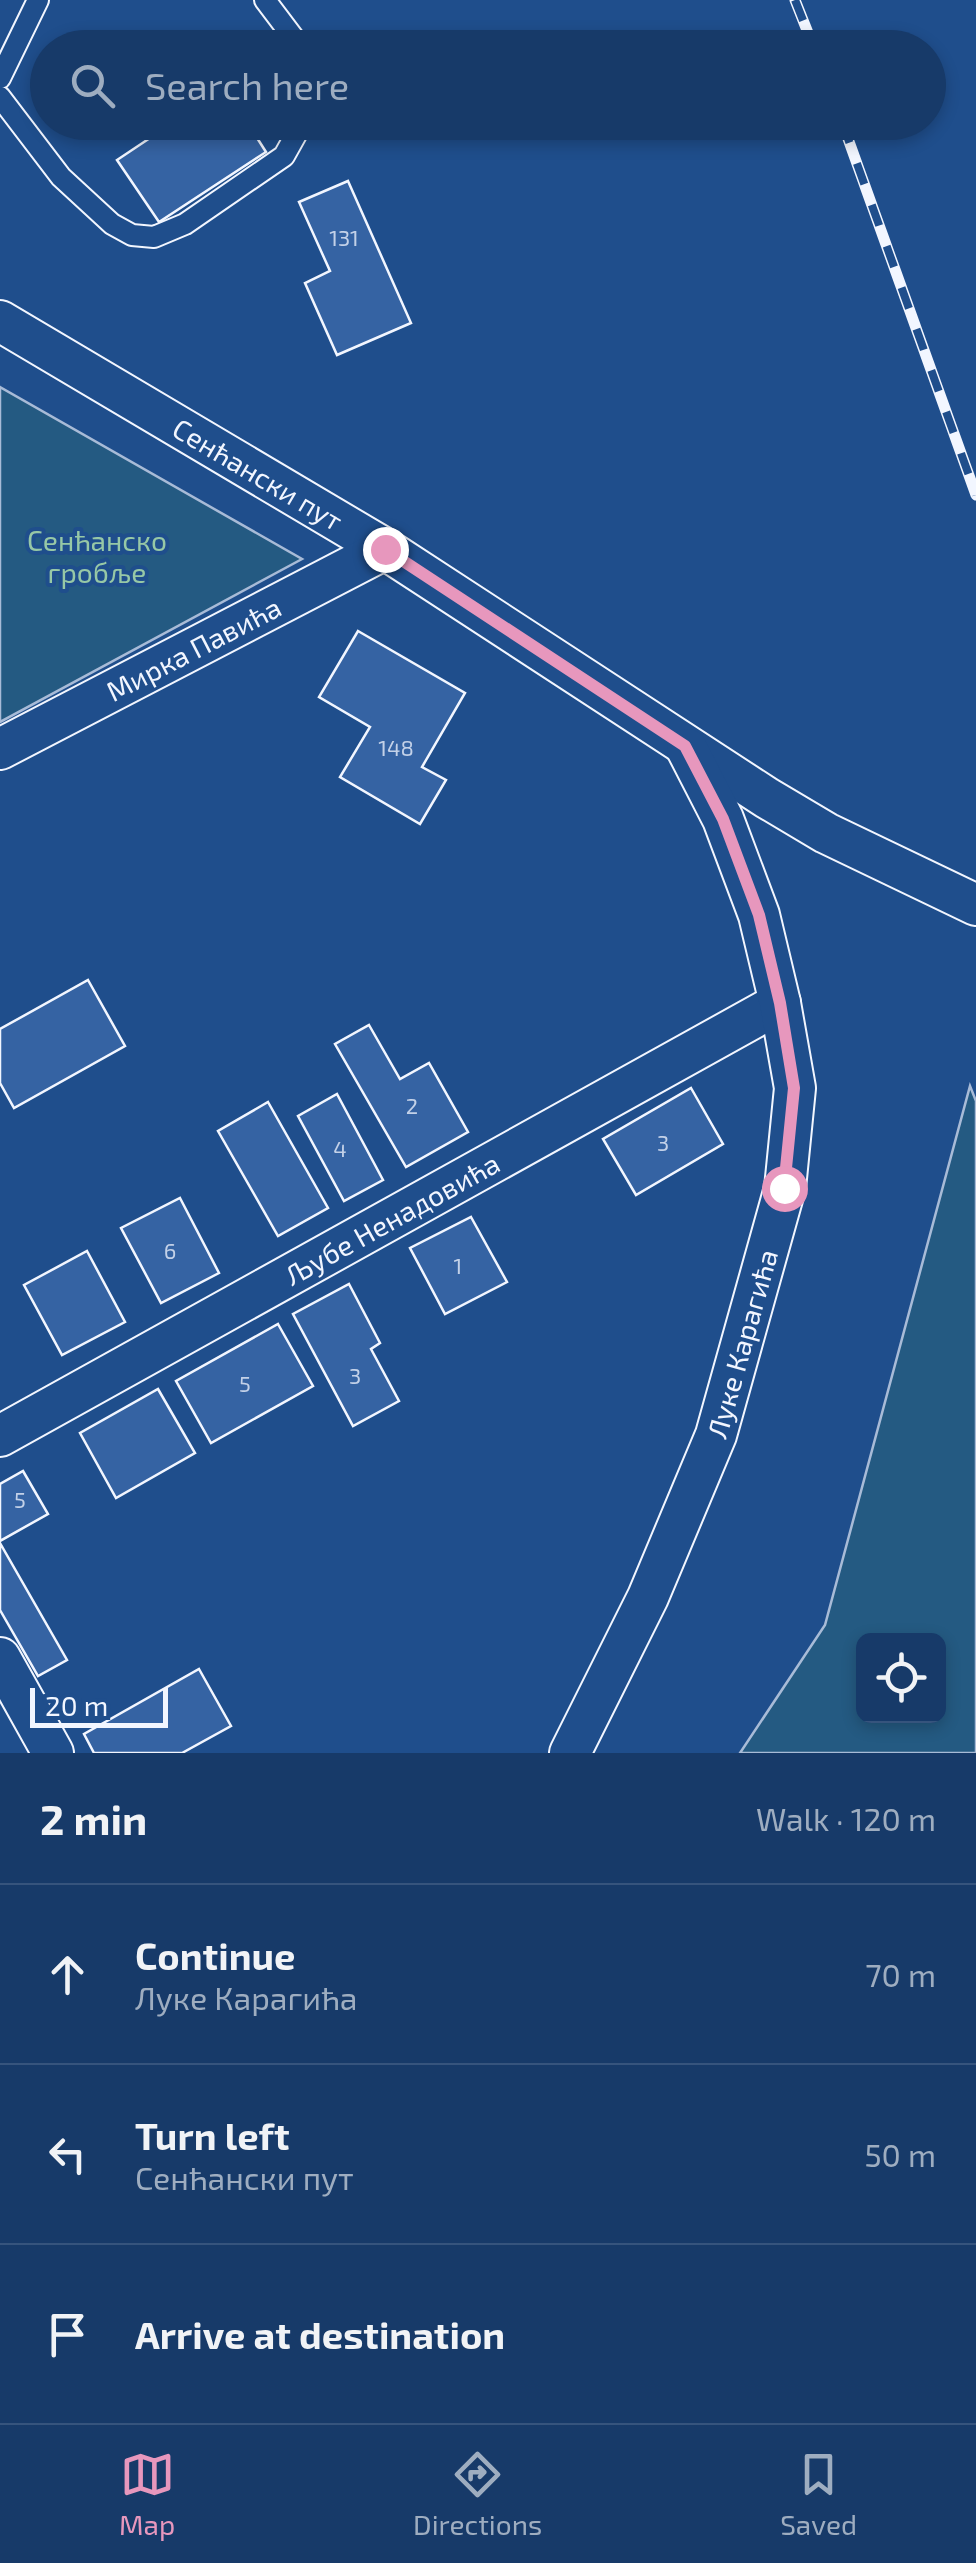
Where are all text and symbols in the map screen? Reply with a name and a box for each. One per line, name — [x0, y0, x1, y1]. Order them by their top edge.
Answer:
search box — [30, 30, 946, 140]
icon: search — [65, 58, 120, 113]
text: Search here — [145, 62, 349, 108]
house number: 131 — [329, 224, 359, 250]
street label: Сенћански пут — [167, 410, 349, 537]
park label: Сенћанско гробље — [27, 523, 167, 589]
route end — [363, 527, 409, 573]
street label: Мирка Павића — [100, 589, 287, 708]
house number: 148 — [378, 734, 414, 760]
house number: 2 — [406, 1092, 418, 1118]
house number: 3 — [657, 1129, 669, 1155]
house number: 4 — [333, 1135, 347, 1161]
street label: Љубе Ненадовића — [278, 1145, 505, 1292]
route start — [762, 1166, 808, 1212]
house number: 6 — [164, 1237, 176, 1263]
street label: Луке Карагића — [699, 1245, 784, 1442]
house number: 1 — [454, 1252, 462, 1278]
house number: 3 — [349, 1362, 361, 1388]
house number: 5 — [239, 1370, 251, 1396]
house number: 5 — [14, 1486, 26, 1512]
map controls — [856, 1633, 946, 1723]
button: locate — [856, 1633, 946, 1723]
scale bar — [30, 1683, 168, 1728]
text: 20 m — [45, 1688, 108, 1722]
text: 2 min — [40, 1793, 147, 1843]
text: Walk · 120 m — [756, 1799, 936, 1837]
text: Continue — [135, 1932, 295, 1978]
icon: ahead — [40, 1947, 95, 2002]
text: 70 m — [865, 1955, 936, 1993]
text: Луке Карагића — [135, 1978, 357, 2016]
text: Turn left — [135, 2112, 290, 2158]
icon: left — [40, 2127, 95, 2182]
text: 50 m — [864, 2135, 936, 2173]
text: Сенћански пут — [135, 2158, 354, 2196]
icon: arrive — [40, 2307, 95, 2362]
text: Arrive at destination — [135, 2311, 505, 2357]
tab: Map — [119, 2447, 175, 2541]
tab: Directions — [413, 2447, 542, 2541]
tab: Saved — [780, 2447, 857, 2541]

